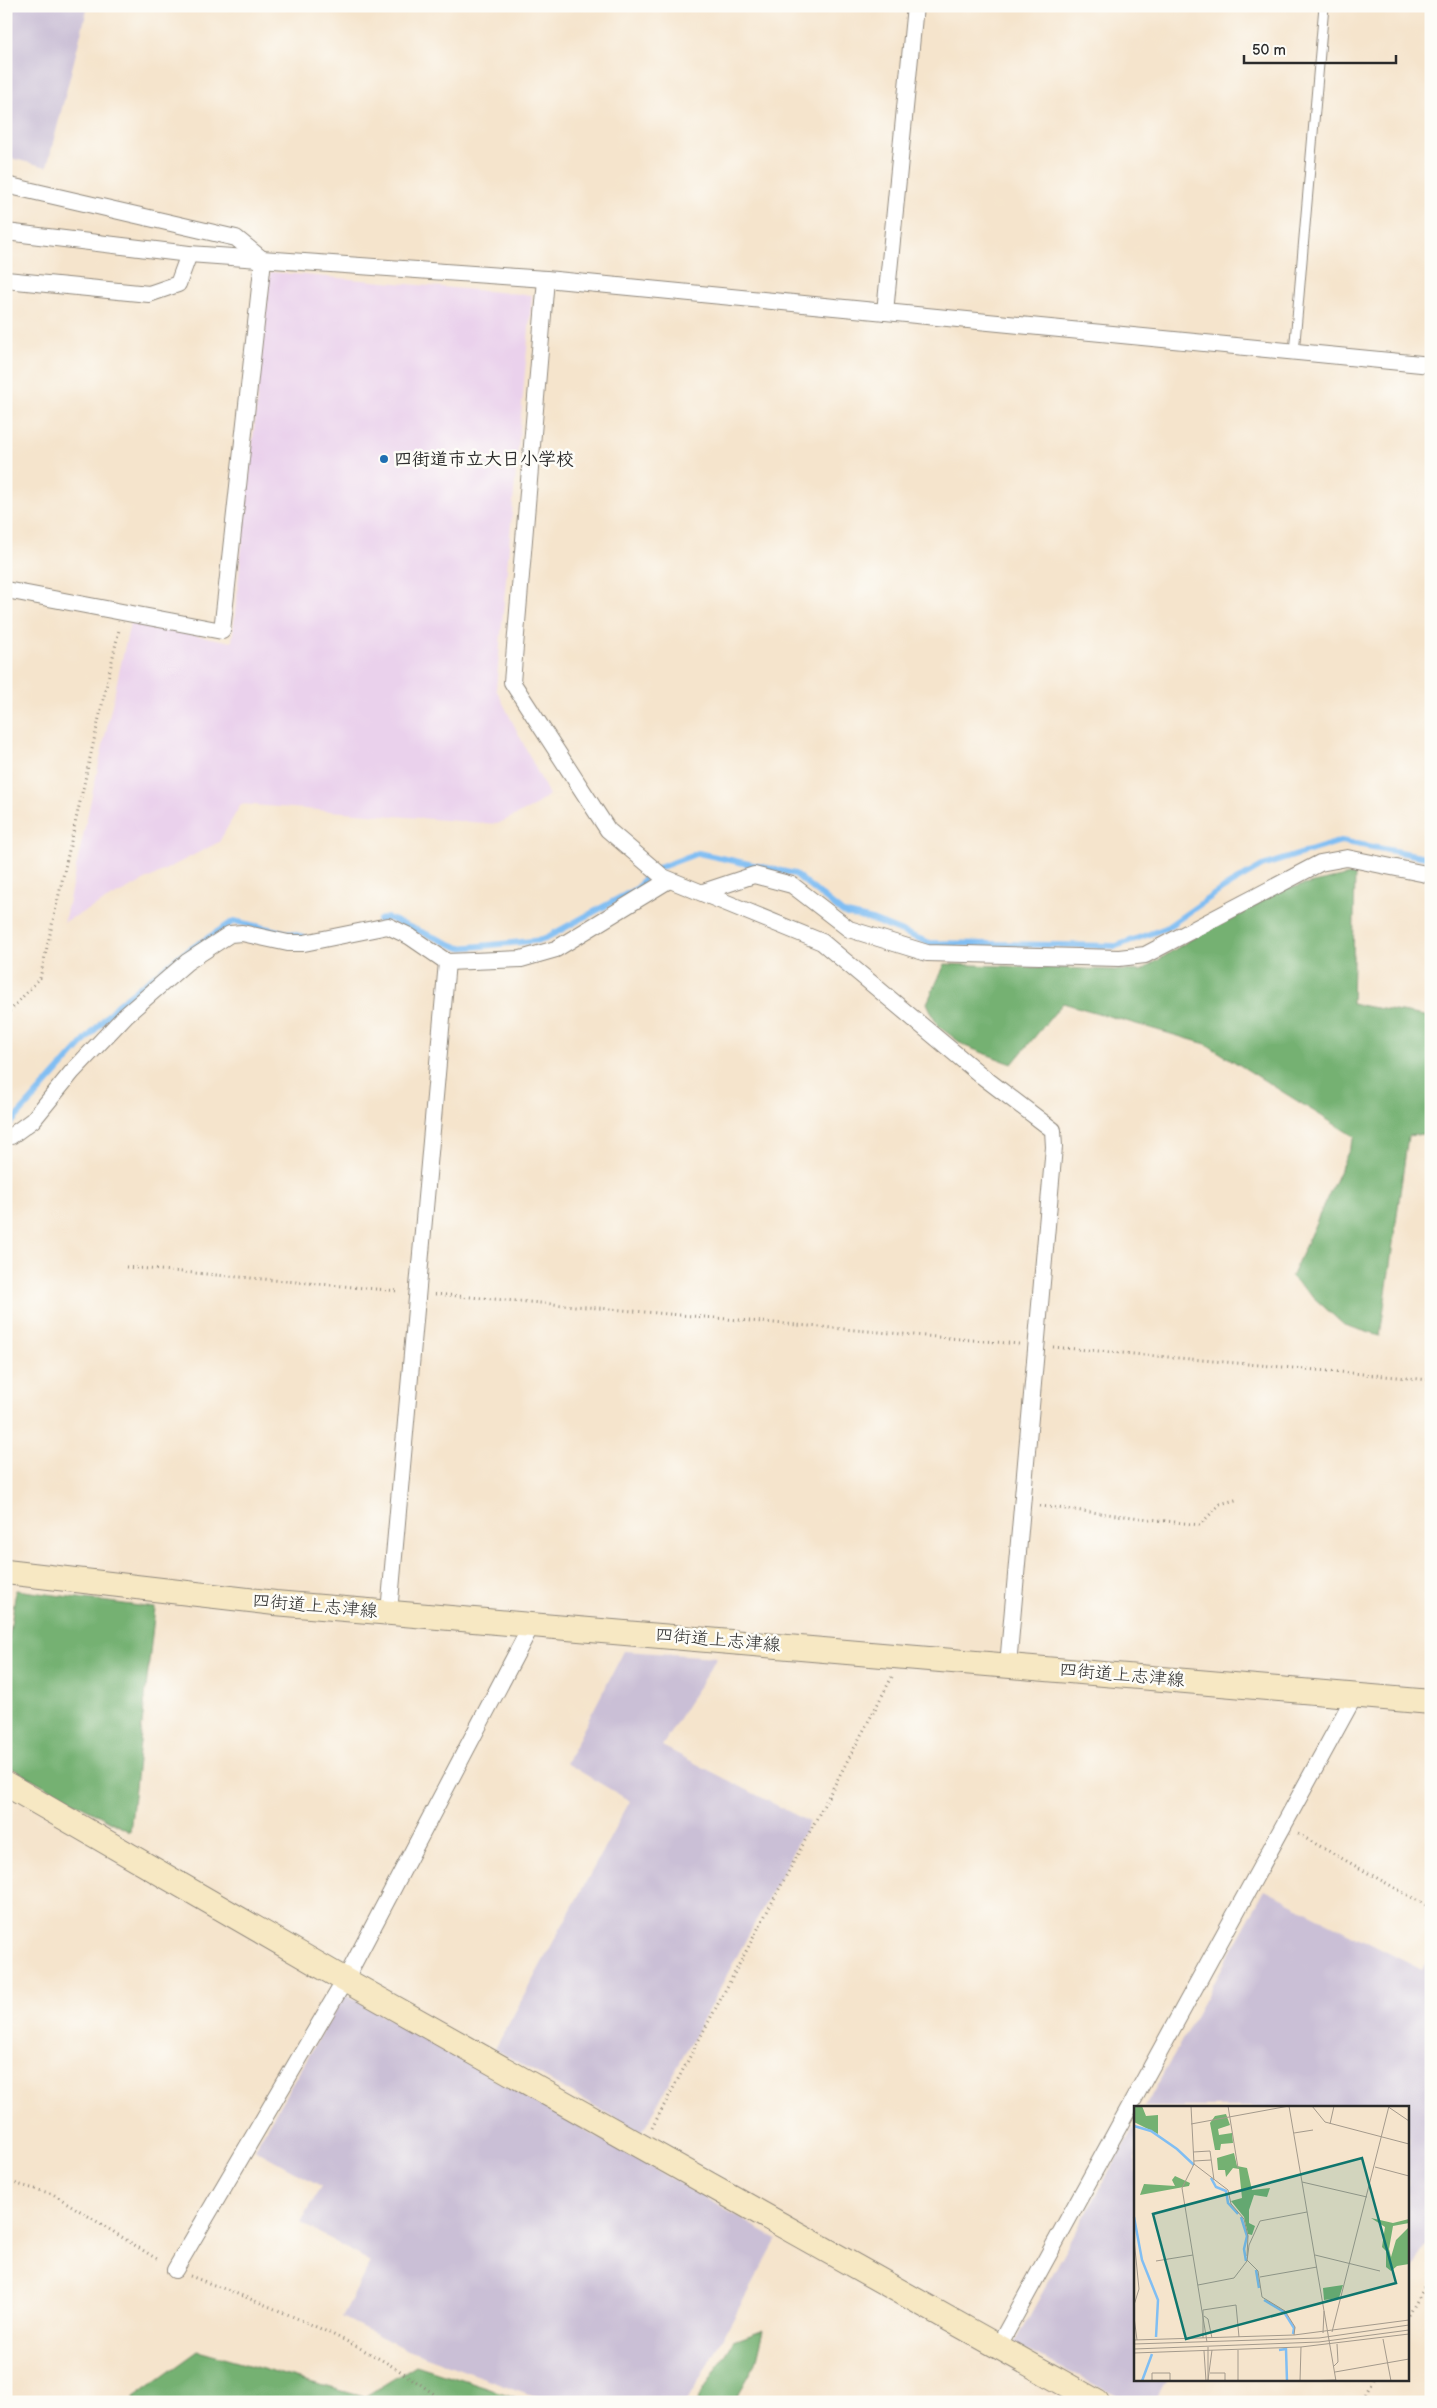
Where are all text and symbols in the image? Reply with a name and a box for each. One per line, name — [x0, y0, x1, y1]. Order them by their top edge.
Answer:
scale bar — [1244, 32, 1397, 64]
text: 50 m — [1252, 41, 1286, 60]
place label: 四街道市立大日小学校 — [394, 449, 574, 470]
marker: 四街道市立大日小学校 — [378, 453, 390, 465]
street label: 四街道上志津線 — [251, 1590, 379, 1622]
street label: 四街道上志津線 — [654, 1624, 782, 1656]
street label: 四街道上志津線 — [1058, 1659, 1186, 1691]
inset map — [1134, 2106, 1410, 2380]

